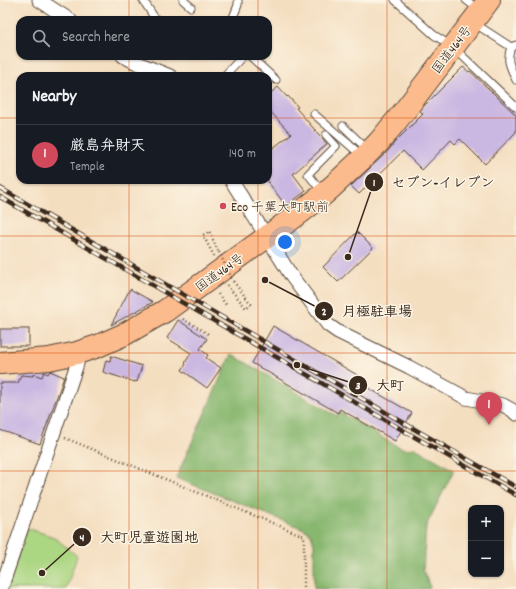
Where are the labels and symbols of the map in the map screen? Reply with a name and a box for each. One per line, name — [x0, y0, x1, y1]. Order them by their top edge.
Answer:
street label: 国道464号 — [429, 22, 477, 79]
callout: セブン-イレブン — [364, 169, 502, 195]
text: セブン-イレブン — [392, 174, 494, 194]
text: 1 — [373, 175, 376, 192]
place label: Eco 千葉大町駅前 — [231, 199, 329, 218]
marker: Eco 千葉大町駅前 — [218, 201, 228, 211]
your location — [275, 232, 295, 252]
street label: 国道464号 — [192, 250, 249, 298]
callout: 月極駐車場 — [314, 298, 420, 324]
text: 月極駐車場 — [342, 303, 412, 323]
text: 2 — [321, 304, 327, 321]
callout: 大町 — [348, 372, 412, 398]
text: 大町 — [376, 377, 404, 397]
text: 3 — [355, 378, 361, 395]
pin: 1 — [476, 392, 502, 425]
callout: 大町児童遊園地 — [72, 524, 206, 550]
text: 大町児童遊園地 — [100, 529, 198, 549]
text: 4 — [80, 530, 85, 547]

